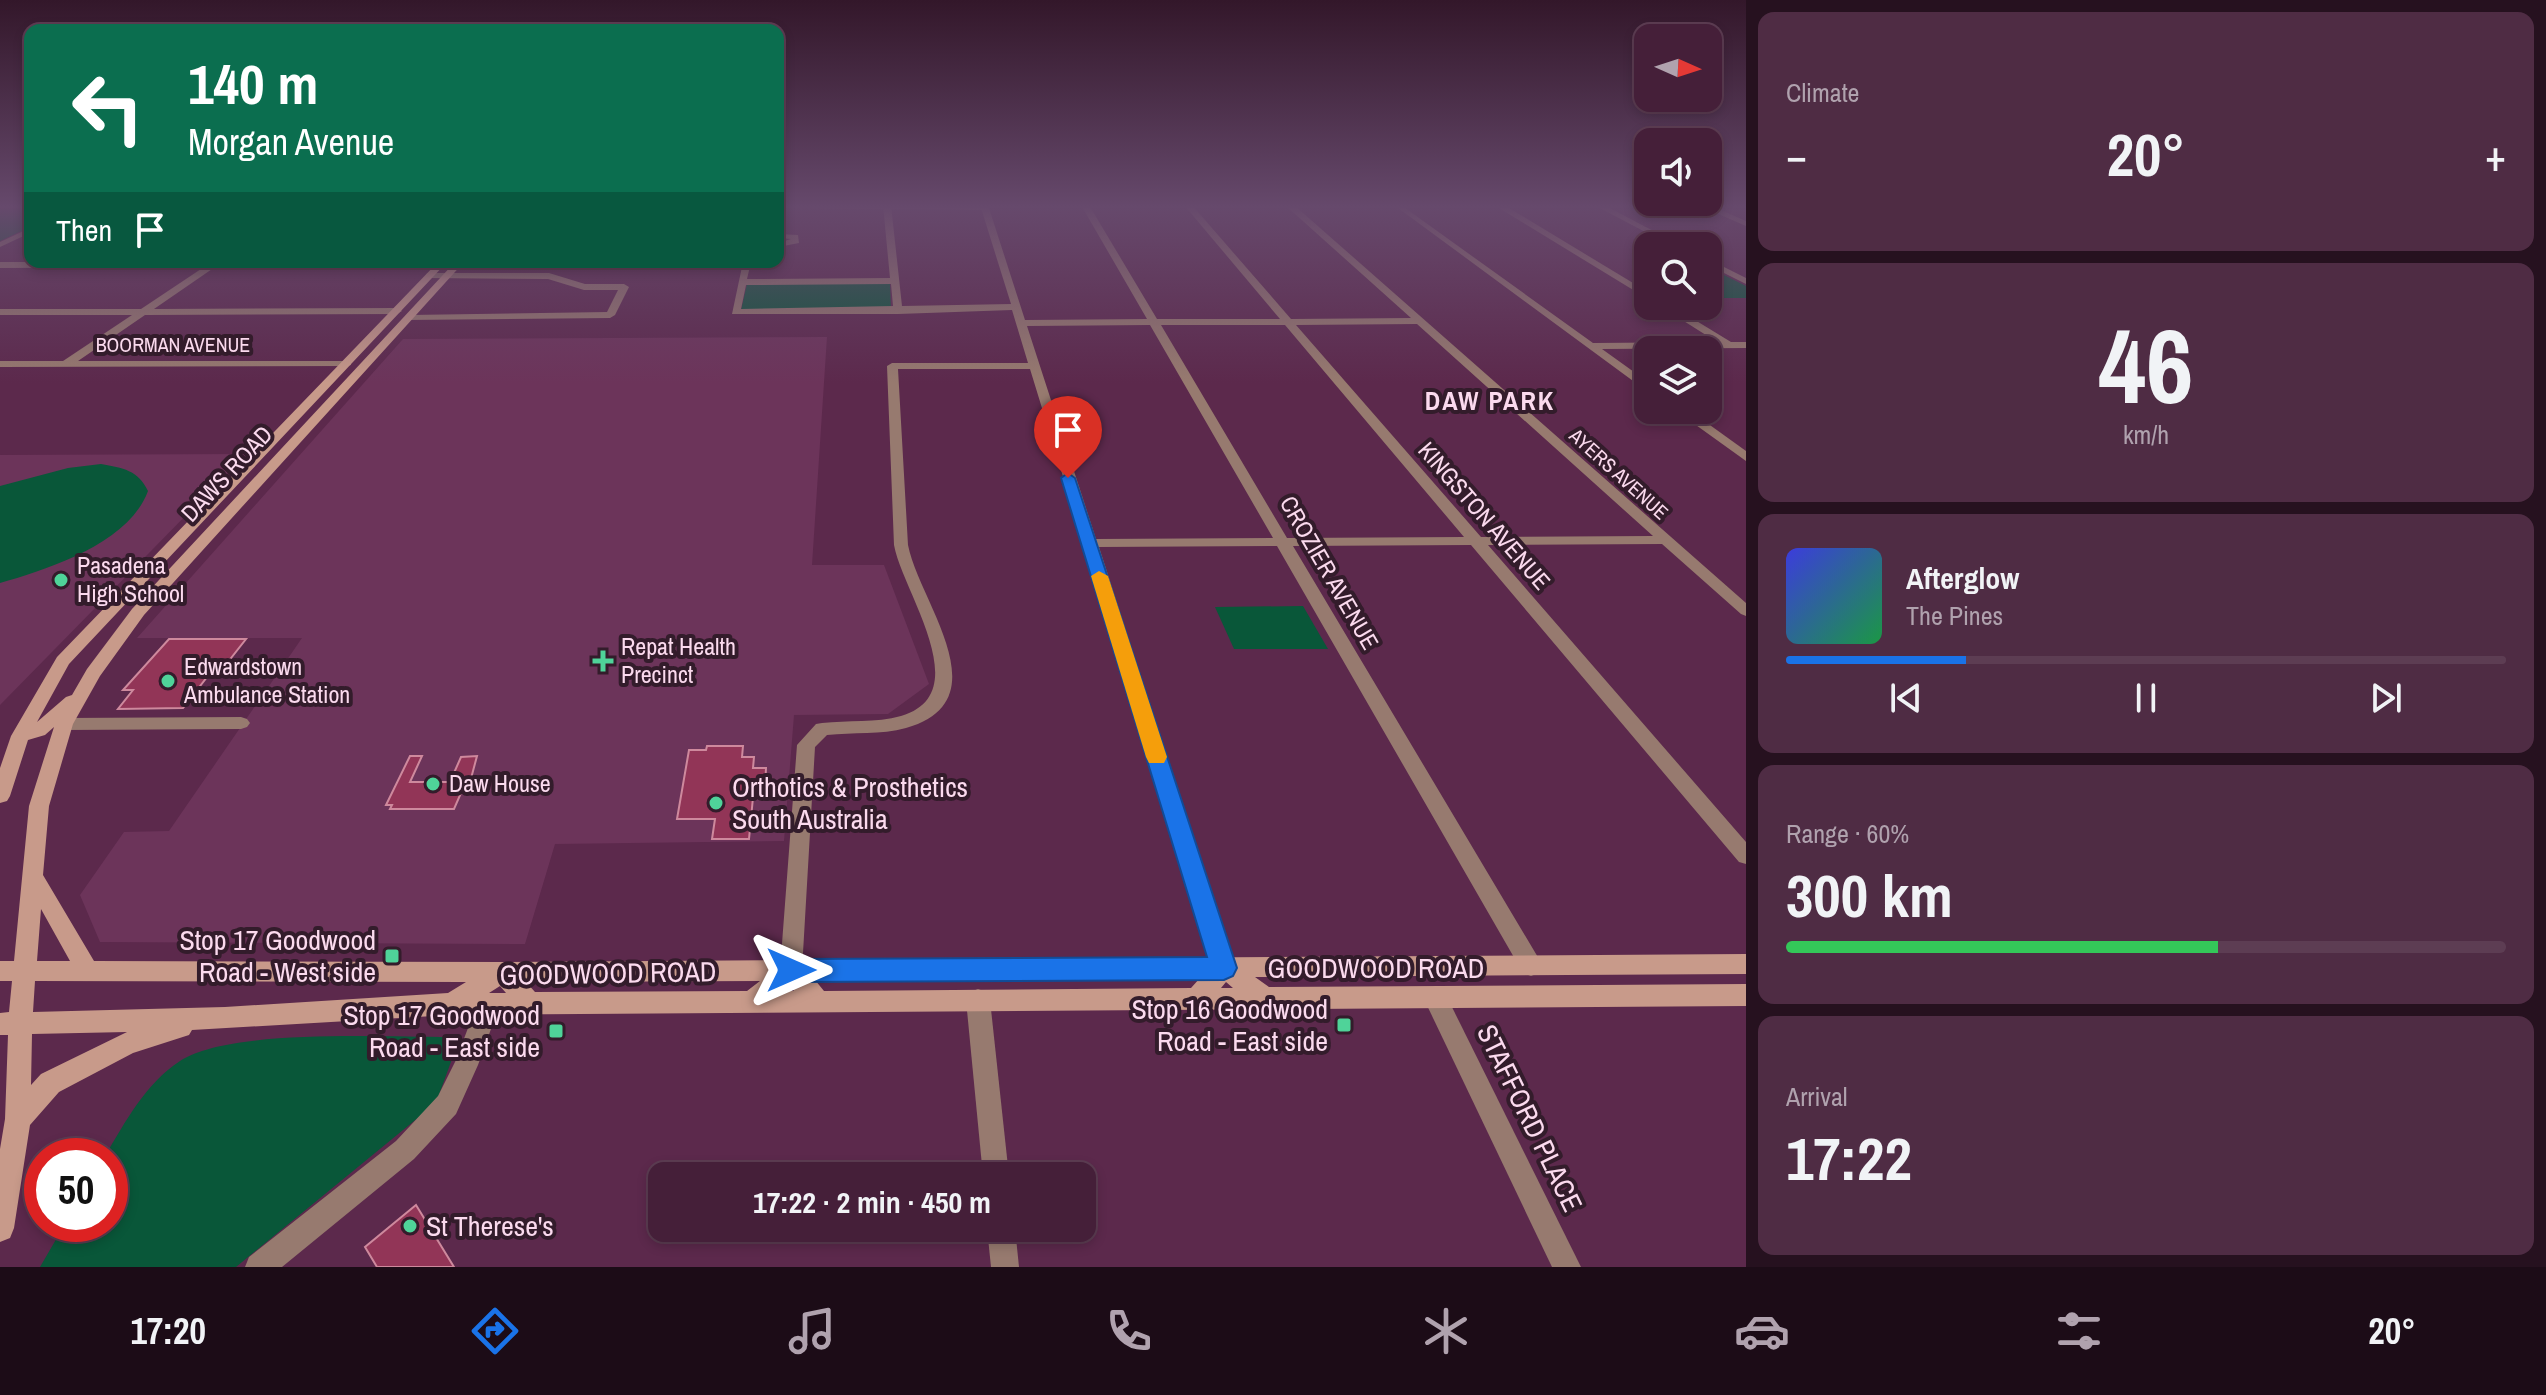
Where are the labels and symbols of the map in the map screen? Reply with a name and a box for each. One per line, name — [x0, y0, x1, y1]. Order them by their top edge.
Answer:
north arrow — [1634, 24, 1722, 112]
street label: BOORMAN AVENUE — [96, 331, 250, 358]
district label: DAW PARK — [1425, 383, 1555, 418]
pin — [1034, 396, 1102, 478]
street label: DAWS ROAD — [173, 418, 279, 528]
street label: AYERS AVENUE — [1563, 421, 1675, 525]
street label: KINGSTON AVENUE — [1412, 435, 1558, 596]
street label: CROZIER AVENUE — [1273, 490, 1387, 655]
place label: Pasadena High School — [77, 549, 184, 609]
marker: Pasadena High School — [52, 571, 70, 589]
place label: Repat Health Precinct — [621, 630, 736, 690]
place label: Edwardstown Ambulance Station — [183, 650, 350, 710]
marker: Repat Health Precinct — [592, 650, 614, 672]
marker: Edwardstown Ambulance Station — [159, 672, 177, 690]
place label: Daw House — [449, 767, 551, 799]
place label: Orthotics & Prosthetics South Australia — [732, 768, 968, 838]
marker: Daw House — [424, 775, 442, 793]
marker: Orthotics & Prosthetics South Australia — [707, 794, 725, 812]
place label: Stop 17 Goodwood Road - West side — [179, 921, 376, 991]
position arrow — [749, 928, 833, 1012]
marker: Stop 17 Goodwood Road - West side — [383, 947, 401, 965]
street label: GOODWOOD ROAD — [1268, 949, 1484, 987]
street label: GOODWOOD ROAD — [499, 952, 717, 994]
place label: Stop 16 Goodwood Road - East side — [1131, 990, 1328, 1060]
place label: Stop 17 Goodwood Road - East side — [343, 996, 540, 1066]
marker: Stop 16 Goodwood Road - East side — [1335, 1016, 1353, 1034]
street label: STAFFORD PLACE — [1468, 1018, 1592, 1218]
marker: Stop 17 Goodwood Road - East side — [547, 1022, 565, 1040]
speed limit sign: 50 — [24, 1138, 128, 1242]
place label: St Therese's — [426, 1207, 554, 1245]
marker: St Therese's — [401, 1217, 419, 1235]

